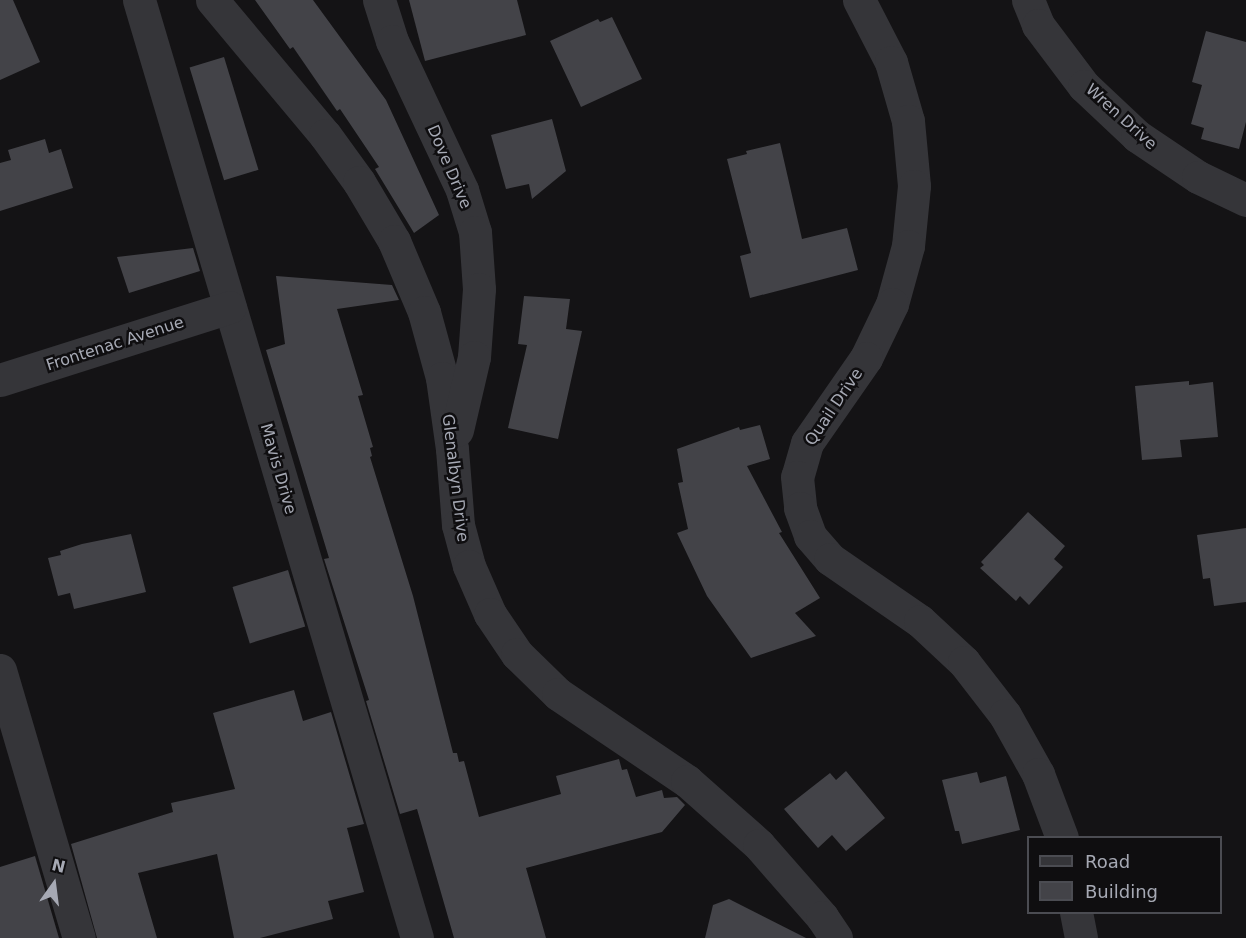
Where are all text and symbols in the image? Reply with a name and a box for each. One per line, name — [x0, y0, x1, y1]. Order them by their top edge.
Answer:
street label: Wren Drive — [1081, 80, 1161, 154]
street label: Dove Drive — [423, 122, 475, 212]
street label: Frontenac Avenue — [44, 313, 186, 375]
street label: Quail Drive — [801, 365, 867, 449]
street label: Glenalbyn Drive — [438, 413, 472, 543]
street label: Mavis Drive — [256, 421, 300, 517]
legend — [1027, 836, 1222, 914]
text: Road — [1085, 851, 1130, 872]
north arrow — [24, 854, 84, 914]
text: N — [50, 855, 67, 877]
text: Building — [1085, 881, 1158, 902]

